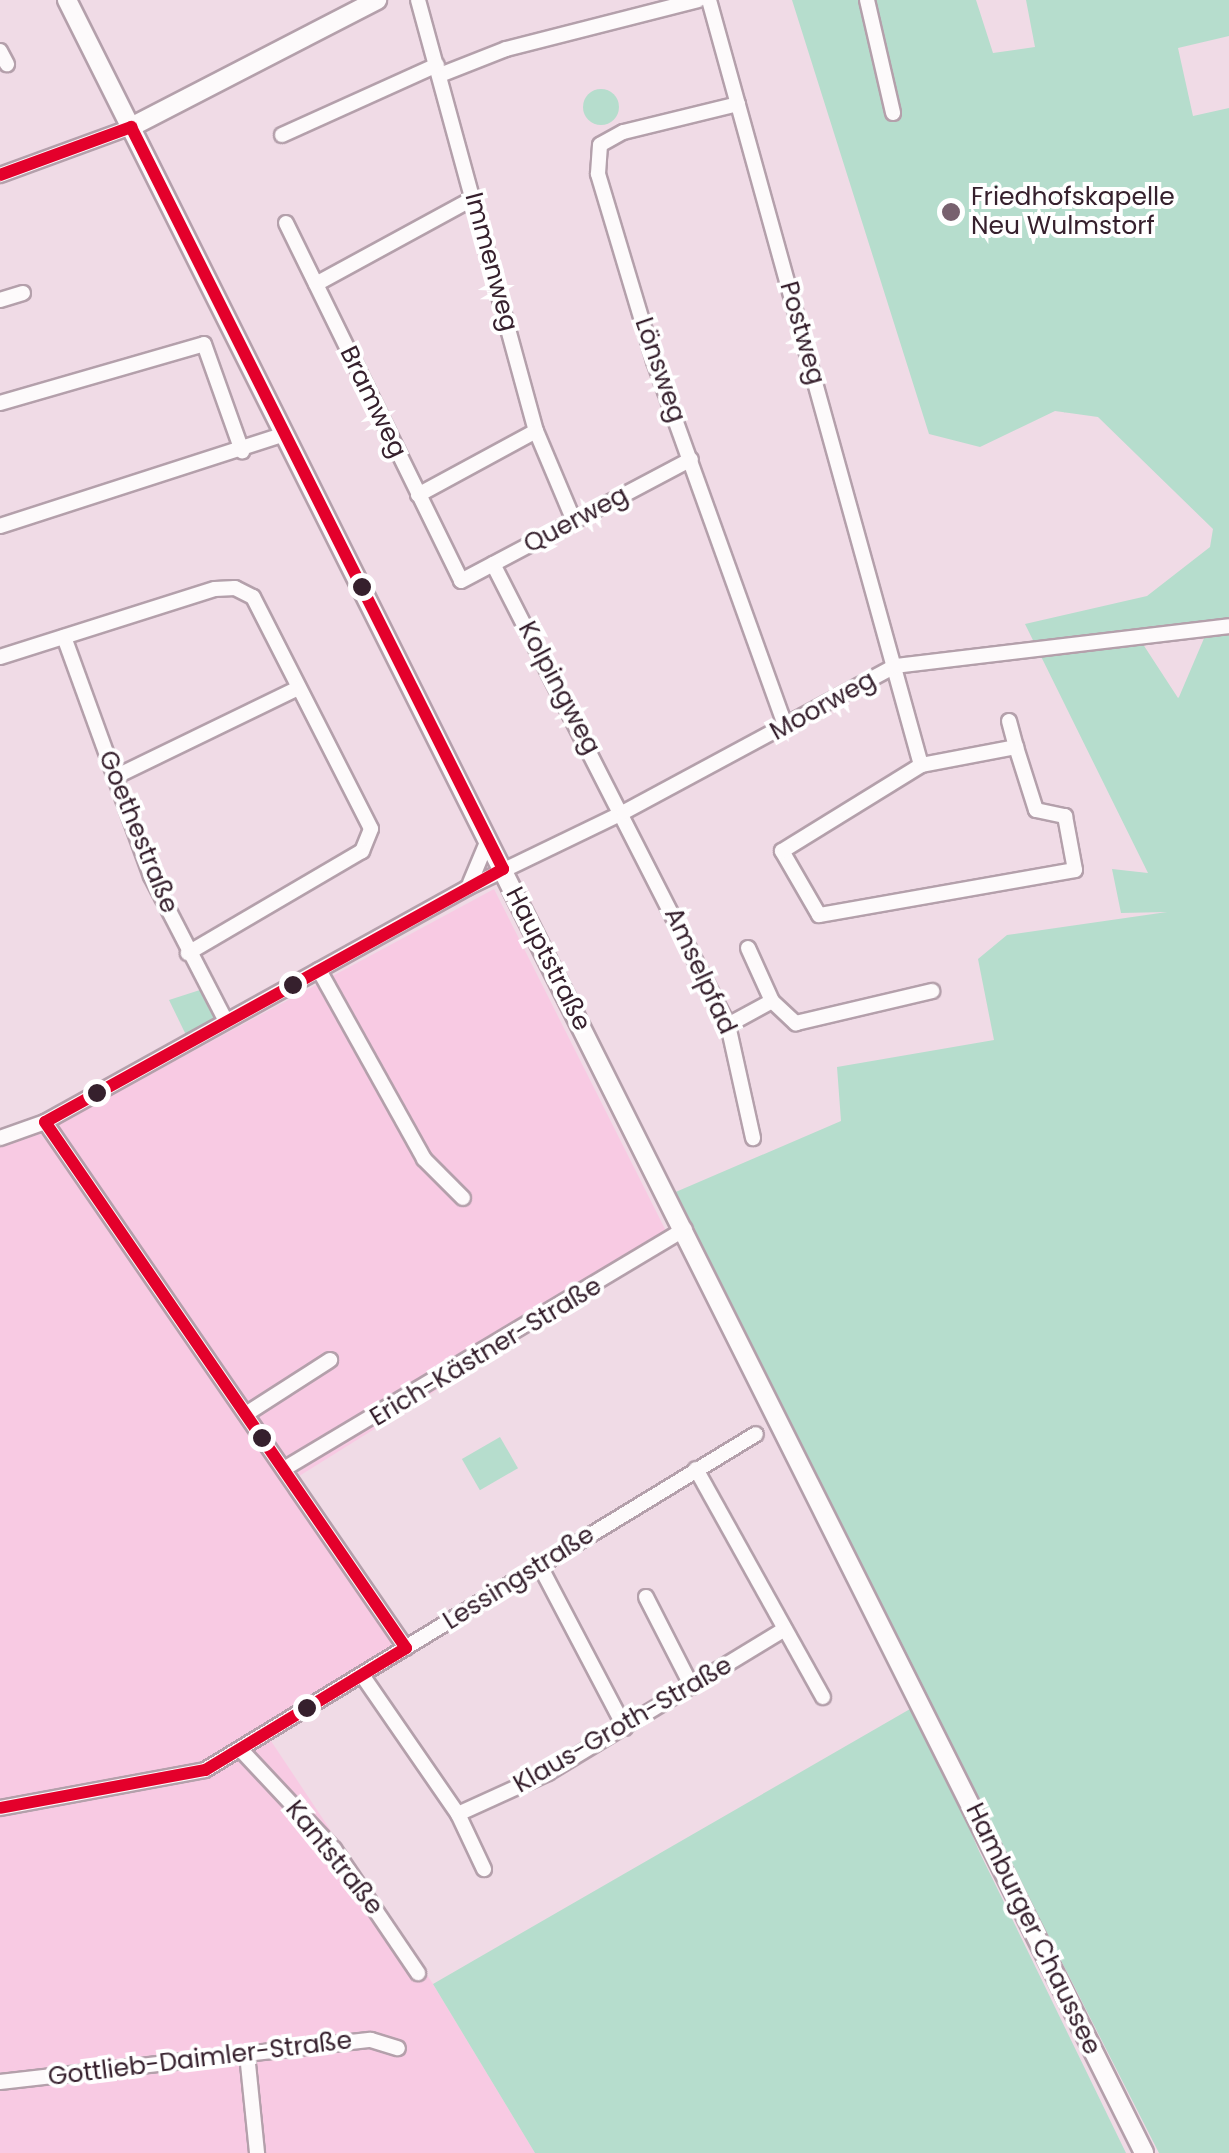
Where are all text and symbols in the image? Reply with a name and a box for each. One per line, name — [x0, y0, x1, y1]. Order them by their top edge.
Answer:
place label: Friedhofskapelle Neu Wulmstorf — [971, 183, 1175, 242]
street label: Immenweg — [458, 190, 524, 334]
marker: Friedhofskapelle Neu Wulmstorf — [940, 201, 962, 223]
street label: Postweg — [773, 278, 831, 388]
street label: Lönsweg — [628, 314, 692, 426]
street label: Bramweg — [333, 341, 413, 463]
street label: Querweg — [519, 480, 633, 560]
unlabelled marker — [352, 577, 372, 597]
street label: Kolpingweg — [511, 617, 607, 759]
street label: Moorweg — [765, 665, 881, 747]
street label: Goethestraße — [92, 746, 184, 918]
street label: Hauptstraße — [499, 882, 597, 1036]
street label: Amselpfad — [658, 903, 742, 1039]
unlabelled marker — [283, 975, 303, 995]
unlabelled marker — [87, 1083, 107, 1103]
street label: Erich-Kästner-Straße — [365, 1271, 607, 1433]
unlabelled marker — [252, 1428, 272, 1448]
street label: Lessingstraße — [438, 1520, 600, 1636]
street label: Klaus-Groth-Straße — [509, 1650, 737, 1800]
unlabelled marker — [297, 1698, 317, 1718]
street label: Kantstraße — [279, 1795, 389, 1921]
street label: Hamburger Chaussee — [959, 1798, 1107, 2060]
street label: Gottlieb-Daimler-Straße — [46, 2025, 354, 2093]

